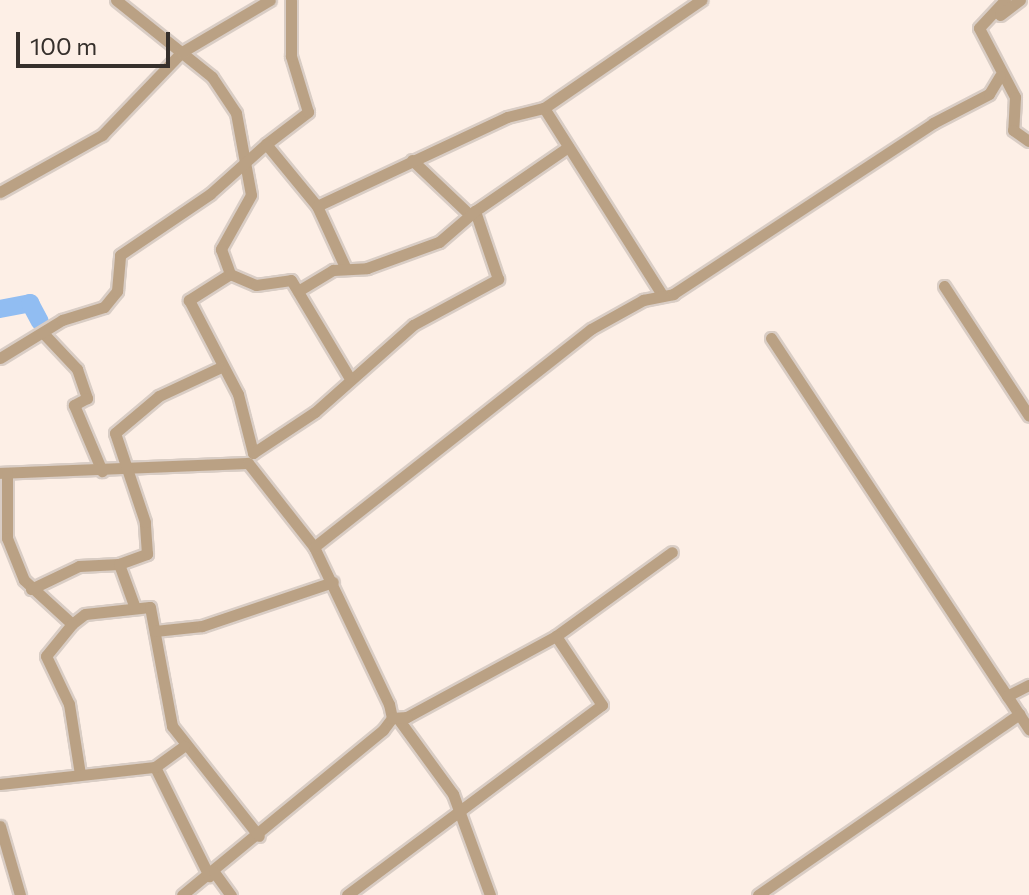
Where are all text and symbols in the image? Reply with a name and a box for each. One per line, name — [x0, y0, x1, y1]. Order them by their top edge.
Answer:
scale bar — [20, 16, 174, 66]
text: 100 m — [30, 31, 97, 60]

